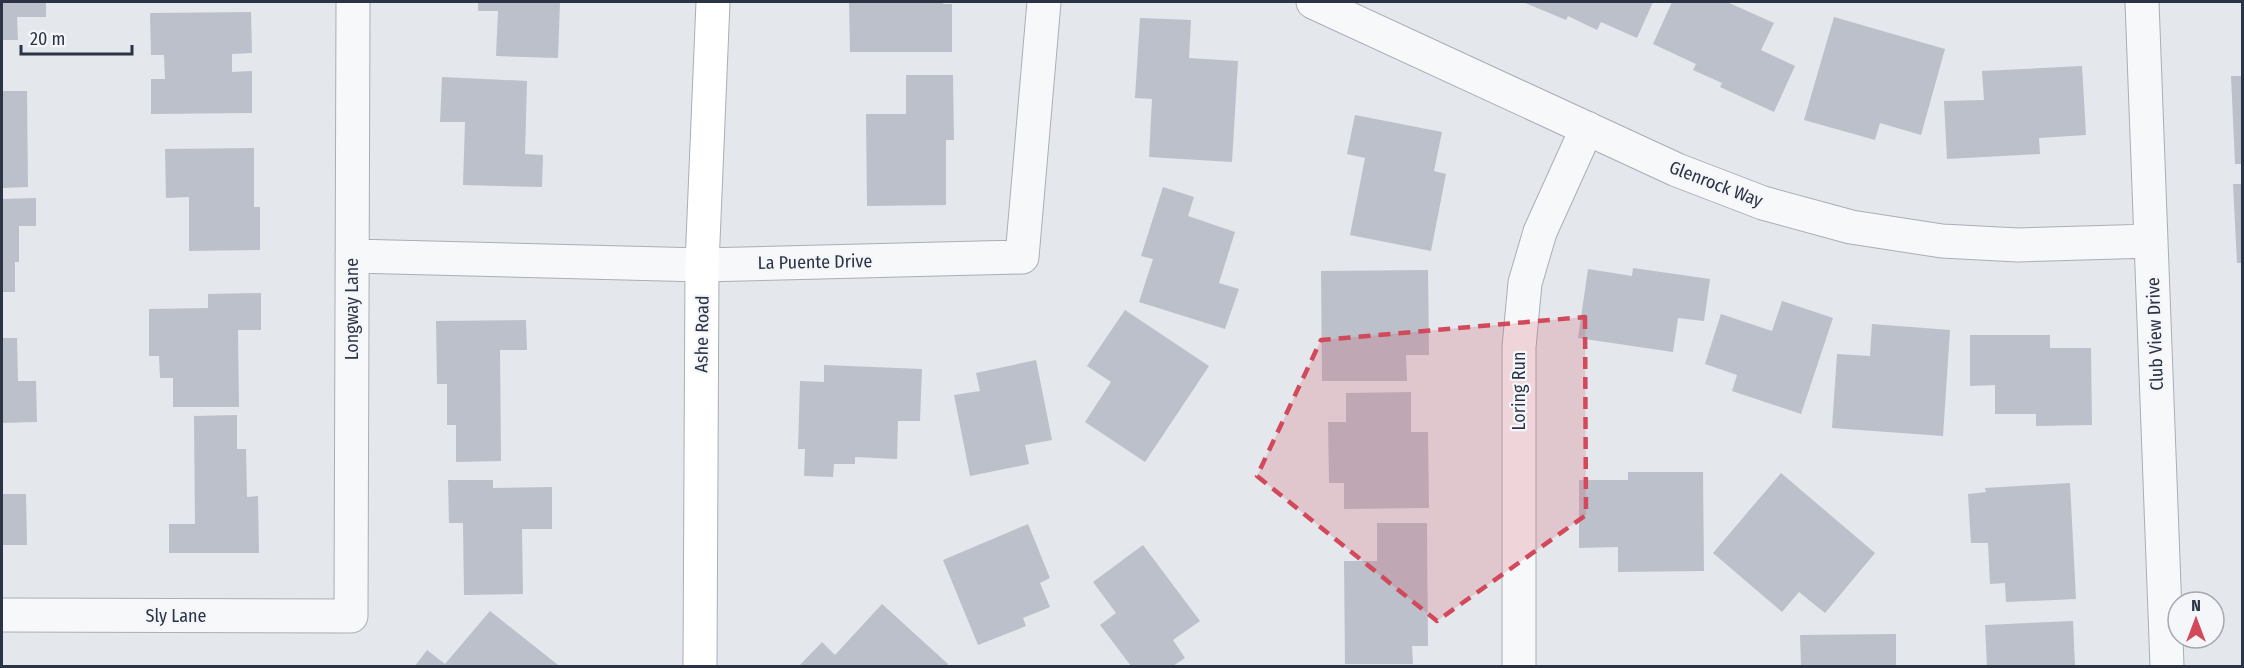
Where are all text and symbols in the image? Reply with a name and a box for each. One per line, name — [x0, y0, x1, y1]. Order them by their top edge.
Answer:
scale bar — [21, 18, 132, 56]
text: 20 m — [30, 28, 65, 50]
street label: Glenrock Way — [1666, 156, 1766, 212]
street label: La Puente Drive — [758, 250, 873, 274]
street label: Longway Lane — [341, 258, 363, 360]
street label: Club View Drive — [2142, 277, 2168, 391]
street label: Ashe Road — [690, 295, 714, 373]
street label: Loring Run — [1508, 352, 1530, 430]
north arrow — [2166, 590, 2226, 650]
text: N — [2191, 596, 2201, 615]
street label: Sly Lane — [146, 605, 207, 627]

